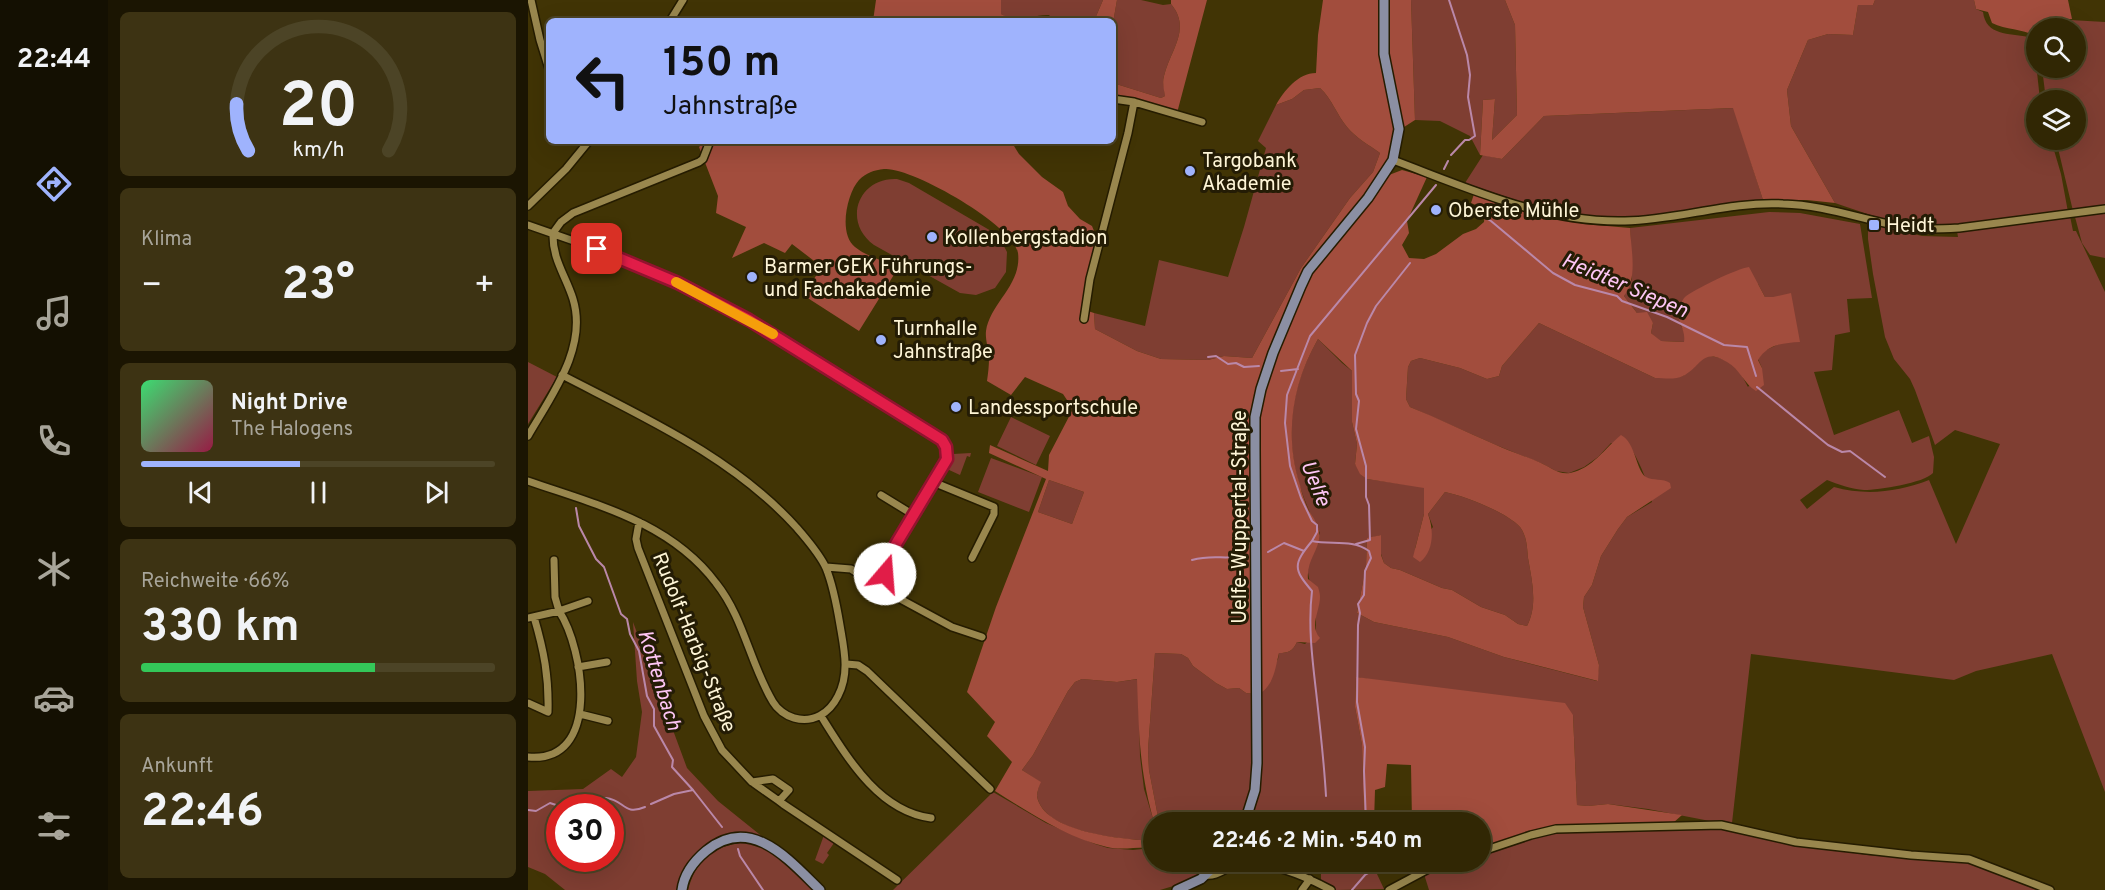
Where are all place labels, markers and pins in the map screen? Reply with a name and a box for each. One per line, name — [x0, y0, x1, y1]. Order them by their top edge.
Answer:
place label: Targobank Akademie — [1202, 149, 1297, 198]
marker: Targobank Akademie — [1183, 164, 1197, 178]
place label: Oberste Mühle — [1448, 199, 1579, 225]
marker: Oberste Mühle — [1429, 203, 1443, 217]
place label: Heidt — [1886, 214, 1935, 240]
marker: Heidt — [1867, 218, 1881, 232]
pin — [571, 223, 622, 274]
place label: Kollenbergstadion — [944, 226, 1108, 252]
marker: Kollenbergstadion — [925, 230, 939, 244]
place label: Barmer GEK Führungs- und Fachakademie — [764, 255, 973, 304]
marker: Barmer GEK Führungs- und Fachakademie — [745, 270, 759, 284]
place label: Turnhalle Jahnstraße — [893, 317, 993, 366]
marker: Turnhalle Jahnstraße — [874, 333, 888, 347]
place label: Landessportschule — [968, 396, 1138, 422]
marker: Landessportschule — [949, 400, 963, 414]

